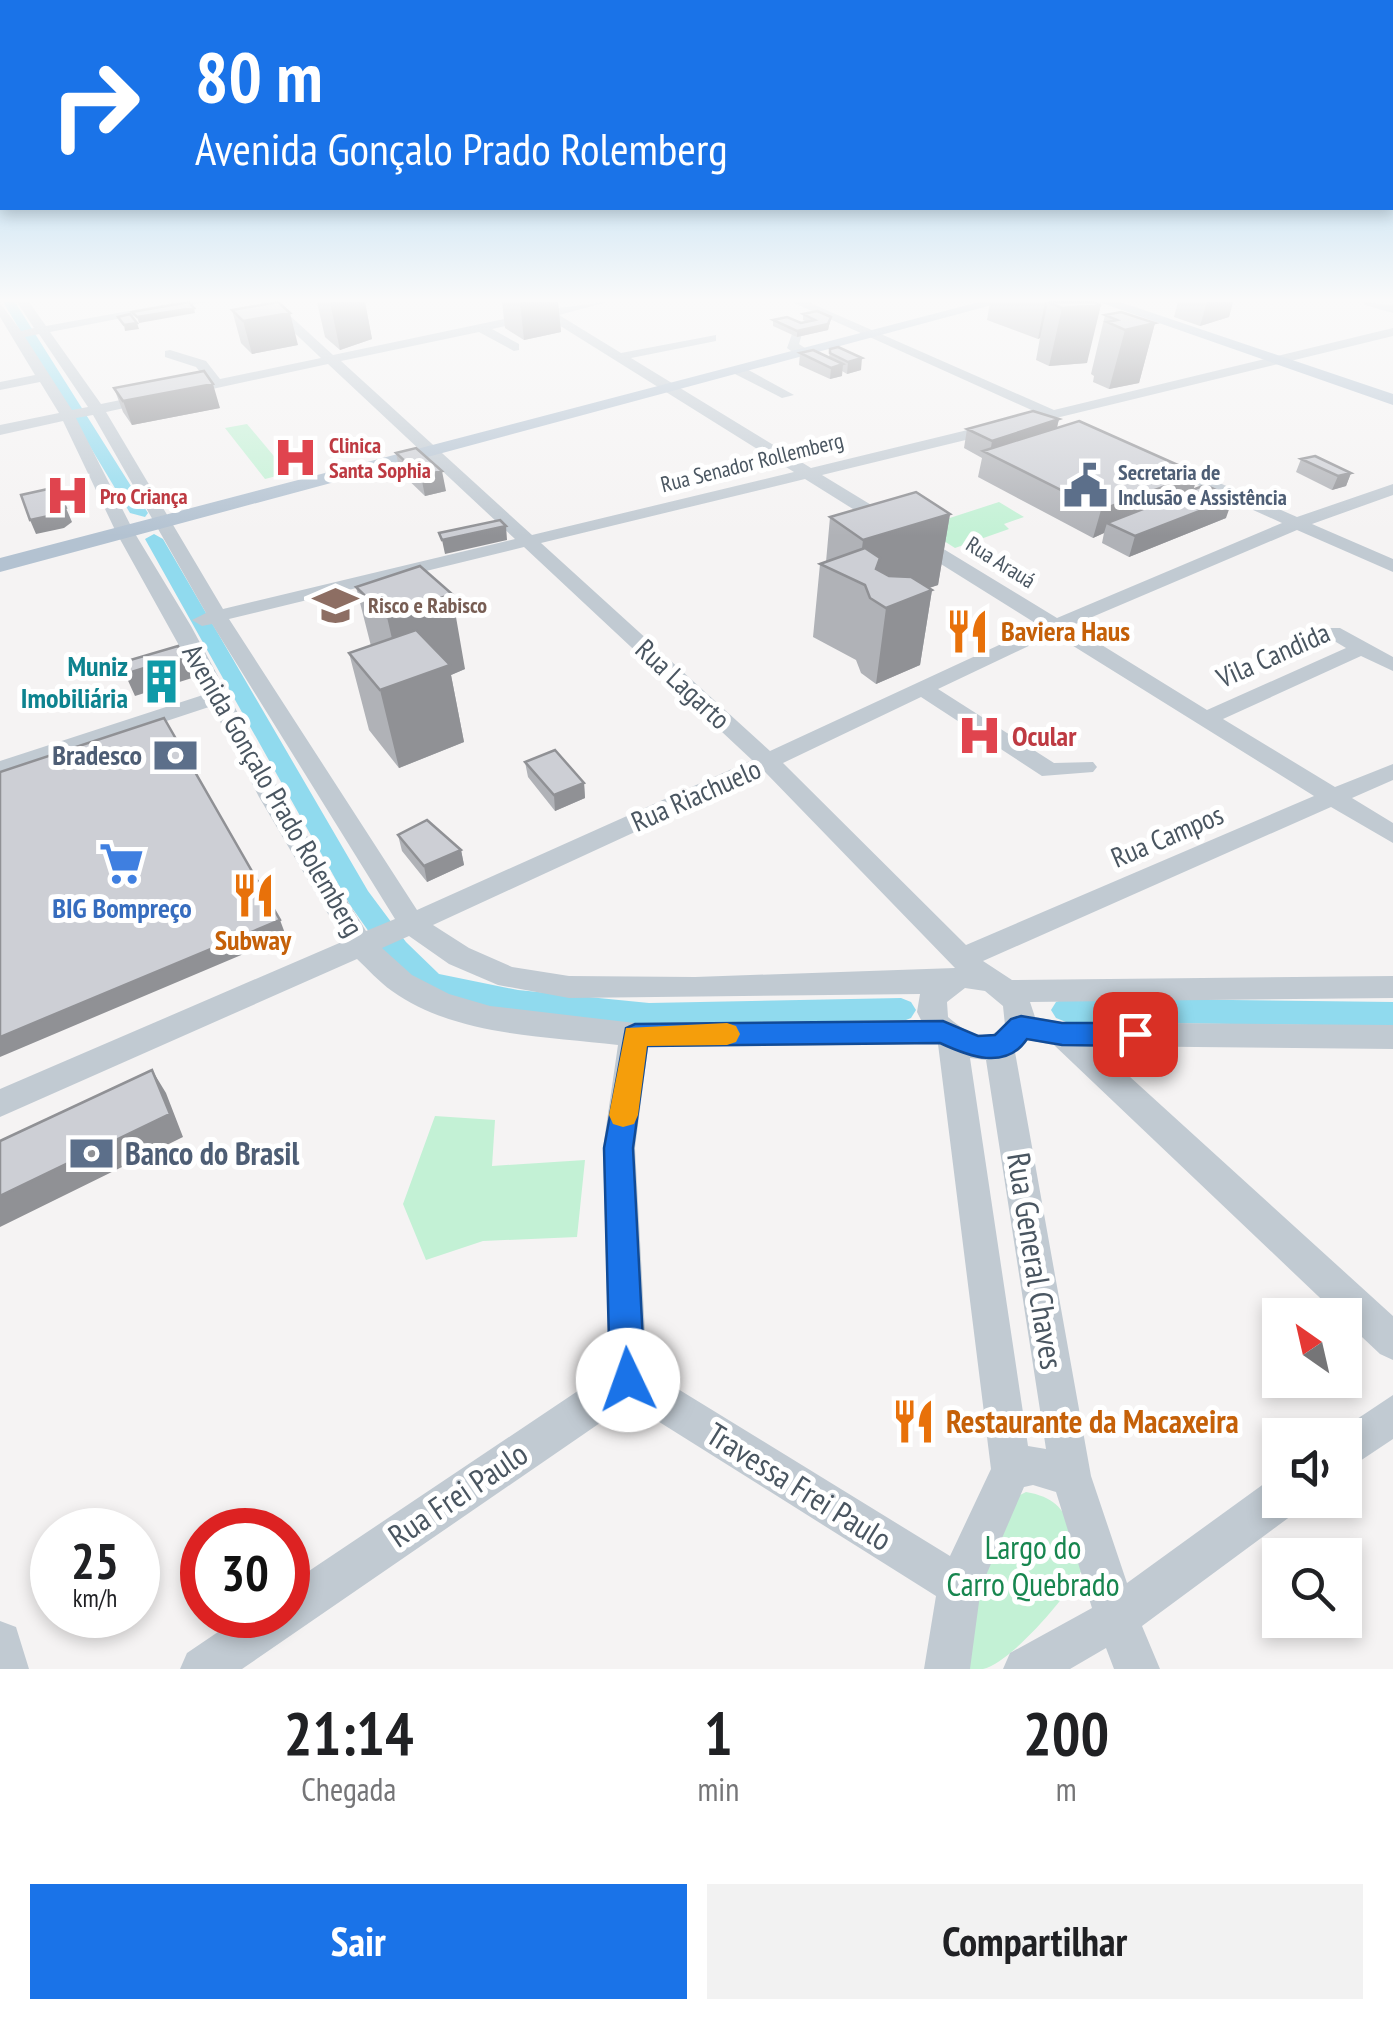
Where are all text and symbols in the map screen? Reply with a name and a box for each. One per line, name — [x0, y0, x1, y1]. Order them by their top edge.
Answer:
text: 80 m — [195, 31, 323, 121]
icon: right — [30, 40, 160, 170]
text: Avenida Gonçalo Prado Rolemberg — [195, 119, 728, 177]
street label: Rua Senador Rollemberg — [658, 426, 846, 498]
place label: Clinica Santa Sophia — [329, 431, 431, 484]
hospital icon: Clinica Santa Sophia — [272, 434, 320, 482]
place label: Secretaria de Inclusão e Assistência — [1118, 458, 1287, 511]
public building icon: Secretaria de Inclusão e Assistência — [1061, 461, 1109, 509]
hospital icon: Pro Criança — [43, 472, 91, 520]
place label: Pro Criança — [100, 482, 188, 510]
street label: Rua Arauá — [961, 530, 1041, 594]
school or university icon: Risco e Rabisco — [311, 581, 359, 629]
place label: Risco e Rabisco — [368, 591, 487, 619]
restaurant icon: Baviera Haus — [944, 607, 992, 655]
place label: Baviera Haus — [1001, 612, 1130, 649]
street label: Vila Candida — [1209, 613, 1335, 696]
street label: Rua Lagarto — [628, 630, 739, 737]
street label: Avenida Gonçalo Prado Rolemberg — [175, 637, 372, 943]
place label: Muniz Imobiliária — [21, 647, 128, 716]
building icon: Muniz Imobiliária — [137, 658, 185, 706]
hospital icon: Ocular — [955, 712, 1003, 760]
place label: Ocular — [1012, 717, 1077, 754]
bank icon: Bradesco — [151, 731, 199, 779]
place label: Bradesco — [52, 736, 142, 773]
street label: Rua Riachuelo — [625, 750, 766, 840]
street label: Rua Campos — [1105, 795, 1229, 876]
supermarket icon: BIG Bompreço — [98, 839, 146, 887]
restaurant icon: Subway — [229, 871, 277, 919]
place label: BIG Bompreço — [52, 889, 192, 926]
place label: Subway — [215, 921, 292, 958]
pin — [1093, 992, 1178, 1077]
icon: arrive — [1108, 1007, 1163, 1062]
bank icon: Banco do Brasil — [68, 1130, 116, 1178]
place label: Banco do Brasil — [125, 1132, 300, 1174]
street label: Rua General Chaves — [998, 1149, 1074, 1372]
north arrow — [1262, 1298, 1362, 1398]
map controls — [1262, 1298, 1362, 1638]
position arrow — [576, 1328, 680, 1432]
restaurant icon: Restaurante da Macaxeira — [889, 1398, 937, 1446]
place label: Restaurante da Macaxeira — [946, 1400, 1239, 1442]
street label: Travessa Frei Paulo — [699, 1413, 900, 1560]
button: sound — [1262, 1418, 1362, 1518]
street label: Rua Frei Paulo — [380, 1432, 535, 1556]
speed limit sign: 30 — [180, 1508, 310, 1638]
park label: Largo do Carro Quebrado — [947, 1526, 1120, 1605]
text: 25 — [71, 1528, 119, 1593]
button: search — [1262, 1538, 1362, 1638]
text: km/h — [73, 1582, 117, 1614]
text: 21:14 — [284, 1694, 414, 1772]
text: 1 — [704, 1694, 733, 1772]
text: 200 — [1023, 1694, 1109, 1772]
text: Chegada — [301, 1768, 396, 1810]
text: min — [697, 1768, 739, 1810]
text: m — [1056, 1768, 1077, 1810]
button: Sair — [30, 1884, 687, 1999]
button: Compartilhar — [707, 1884, 1363, 1999]

